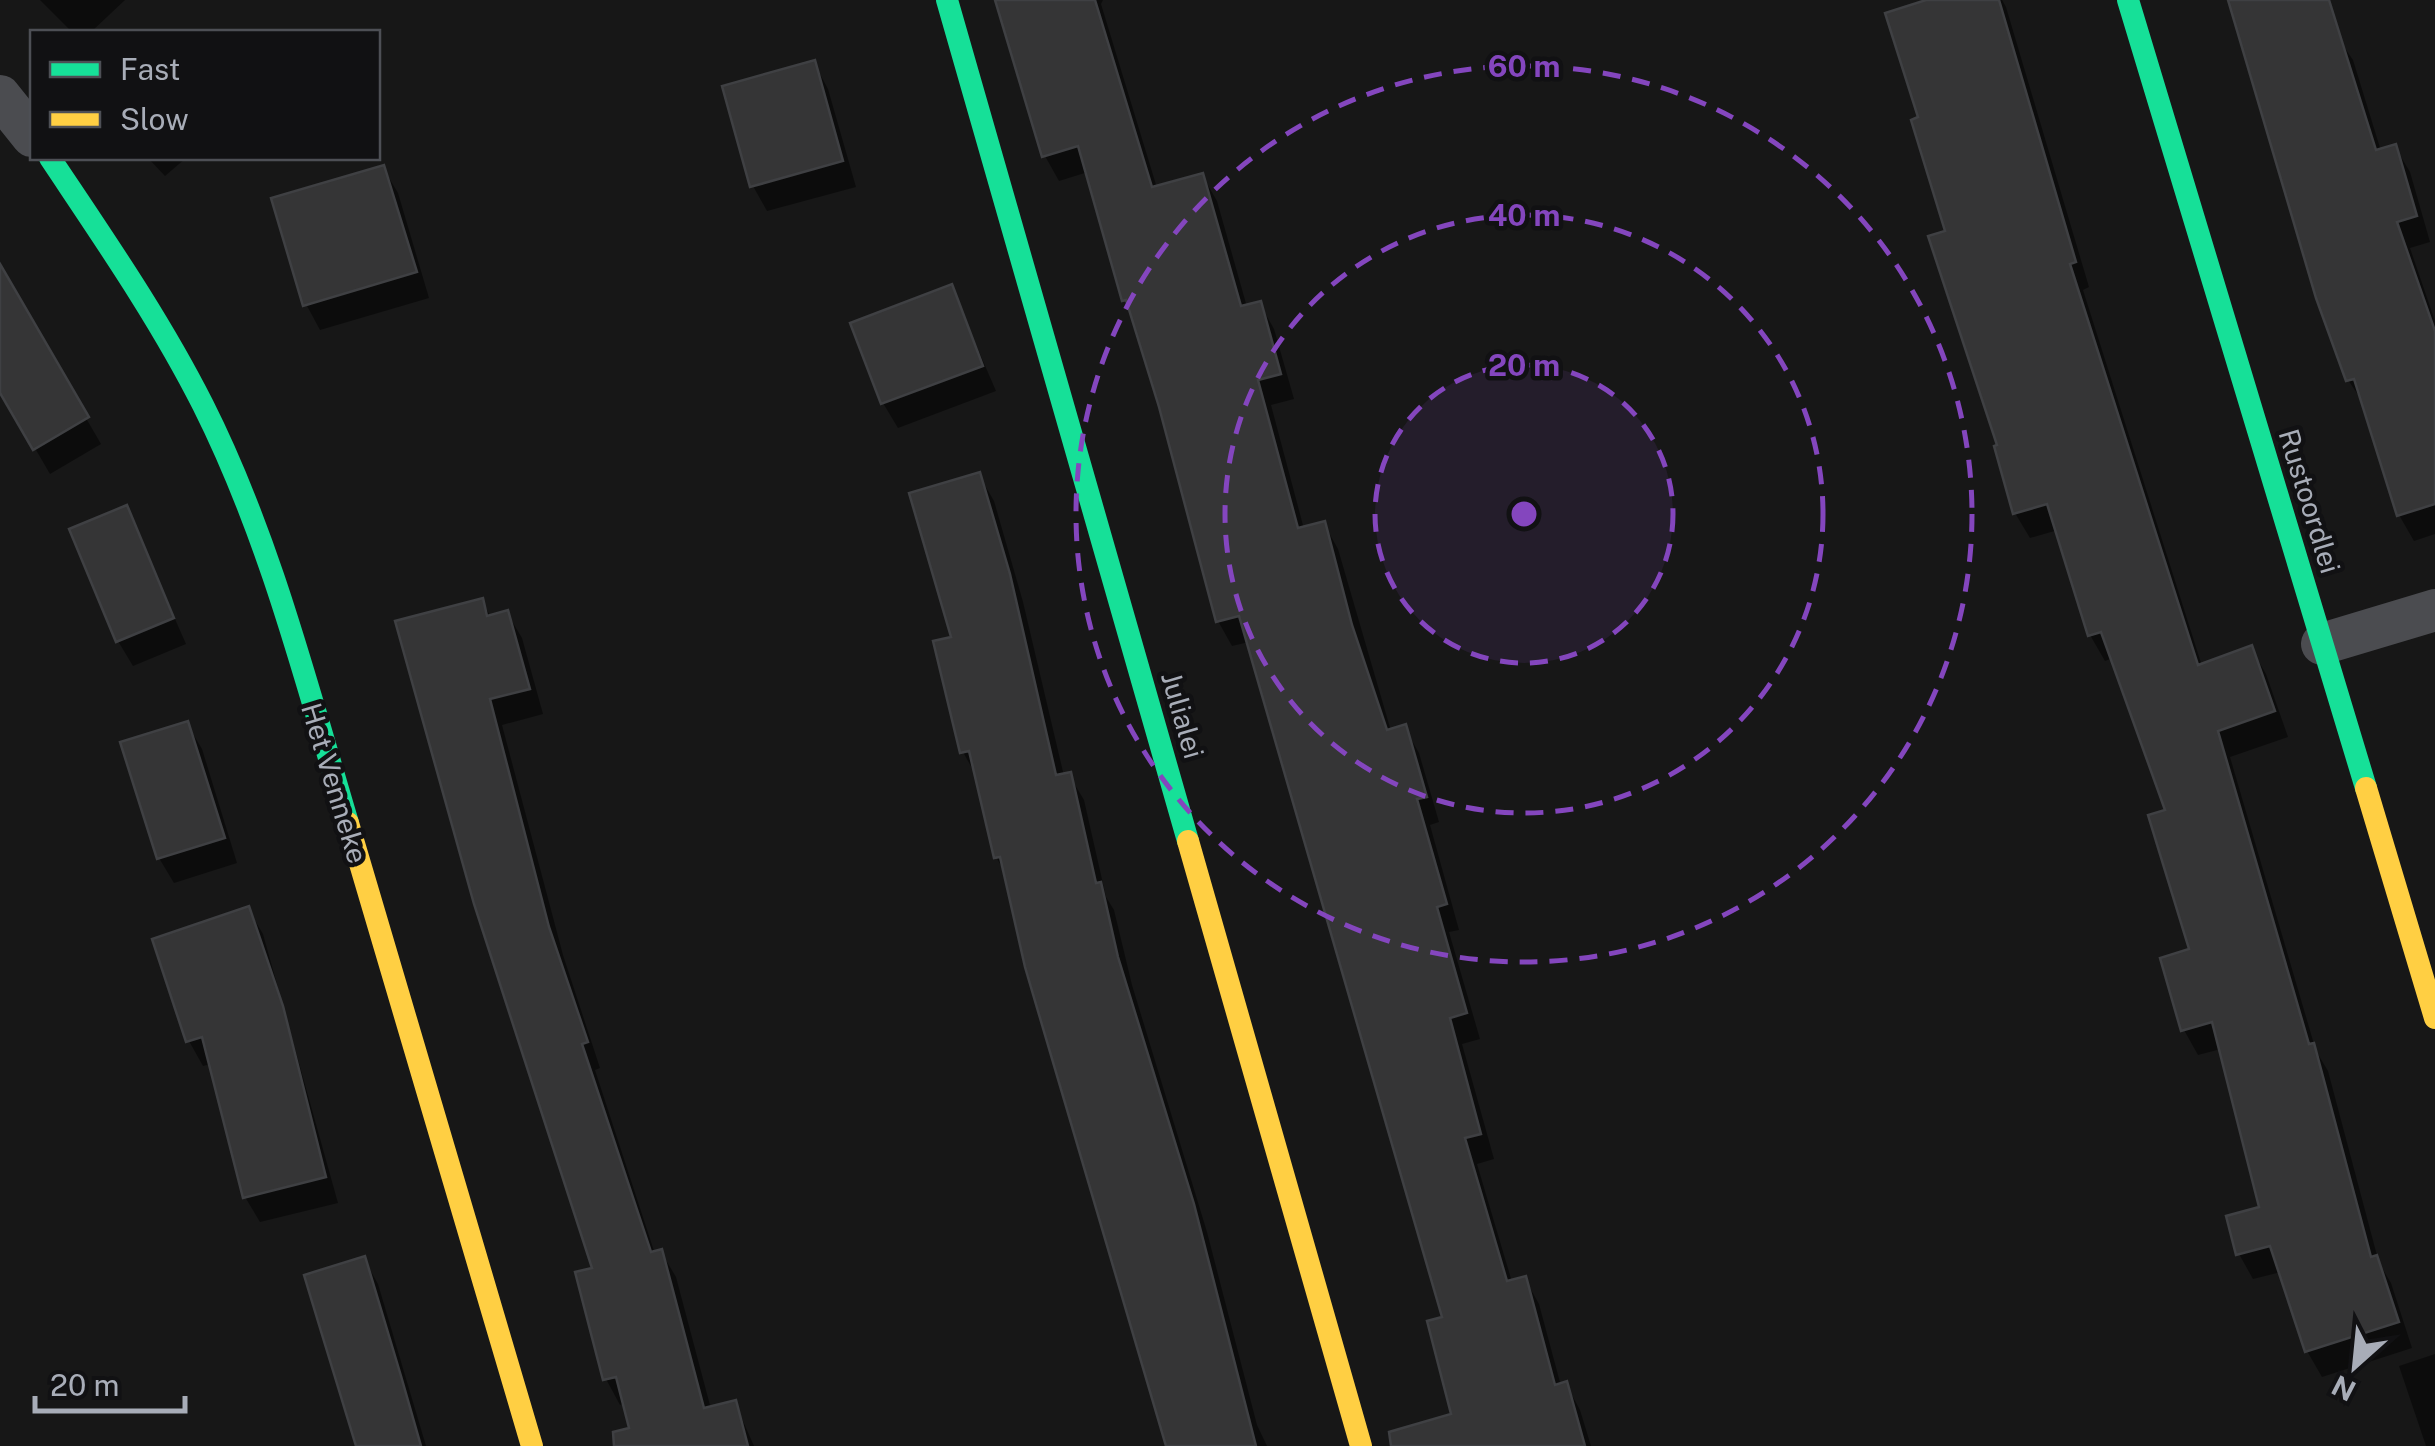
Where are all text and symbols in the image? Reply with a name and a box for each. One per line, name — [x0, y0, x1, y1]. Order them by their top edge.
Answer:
legend — [30, 30, 380, 160]
text: 60 m — [1488, 48, 1560, 84]
text: Fast — [120, 51, 180, 87]
text: Slow — [120, 101, 189, 137]
text: 40 m — [1488, 197, 1560, 233]
text: 20 m — [1488, 347, 1560, 383]
street label: Rustoordlei — [2272, 425, 2348, 577]
centre of rings — [1506, 496, 1542, 532]
street label: Julialei — [1155, 668, 1211, 762]
street label: Het Venneke — [295, 699, 375, 867]
north arrow — [2305, 1316, 2405, 1416]
scale bar — [35, 1351, 185, 1413]
text: 20 m — [50, 1367, 119, 1403]
text: N — [2326, 1369, 2361, 1408]

